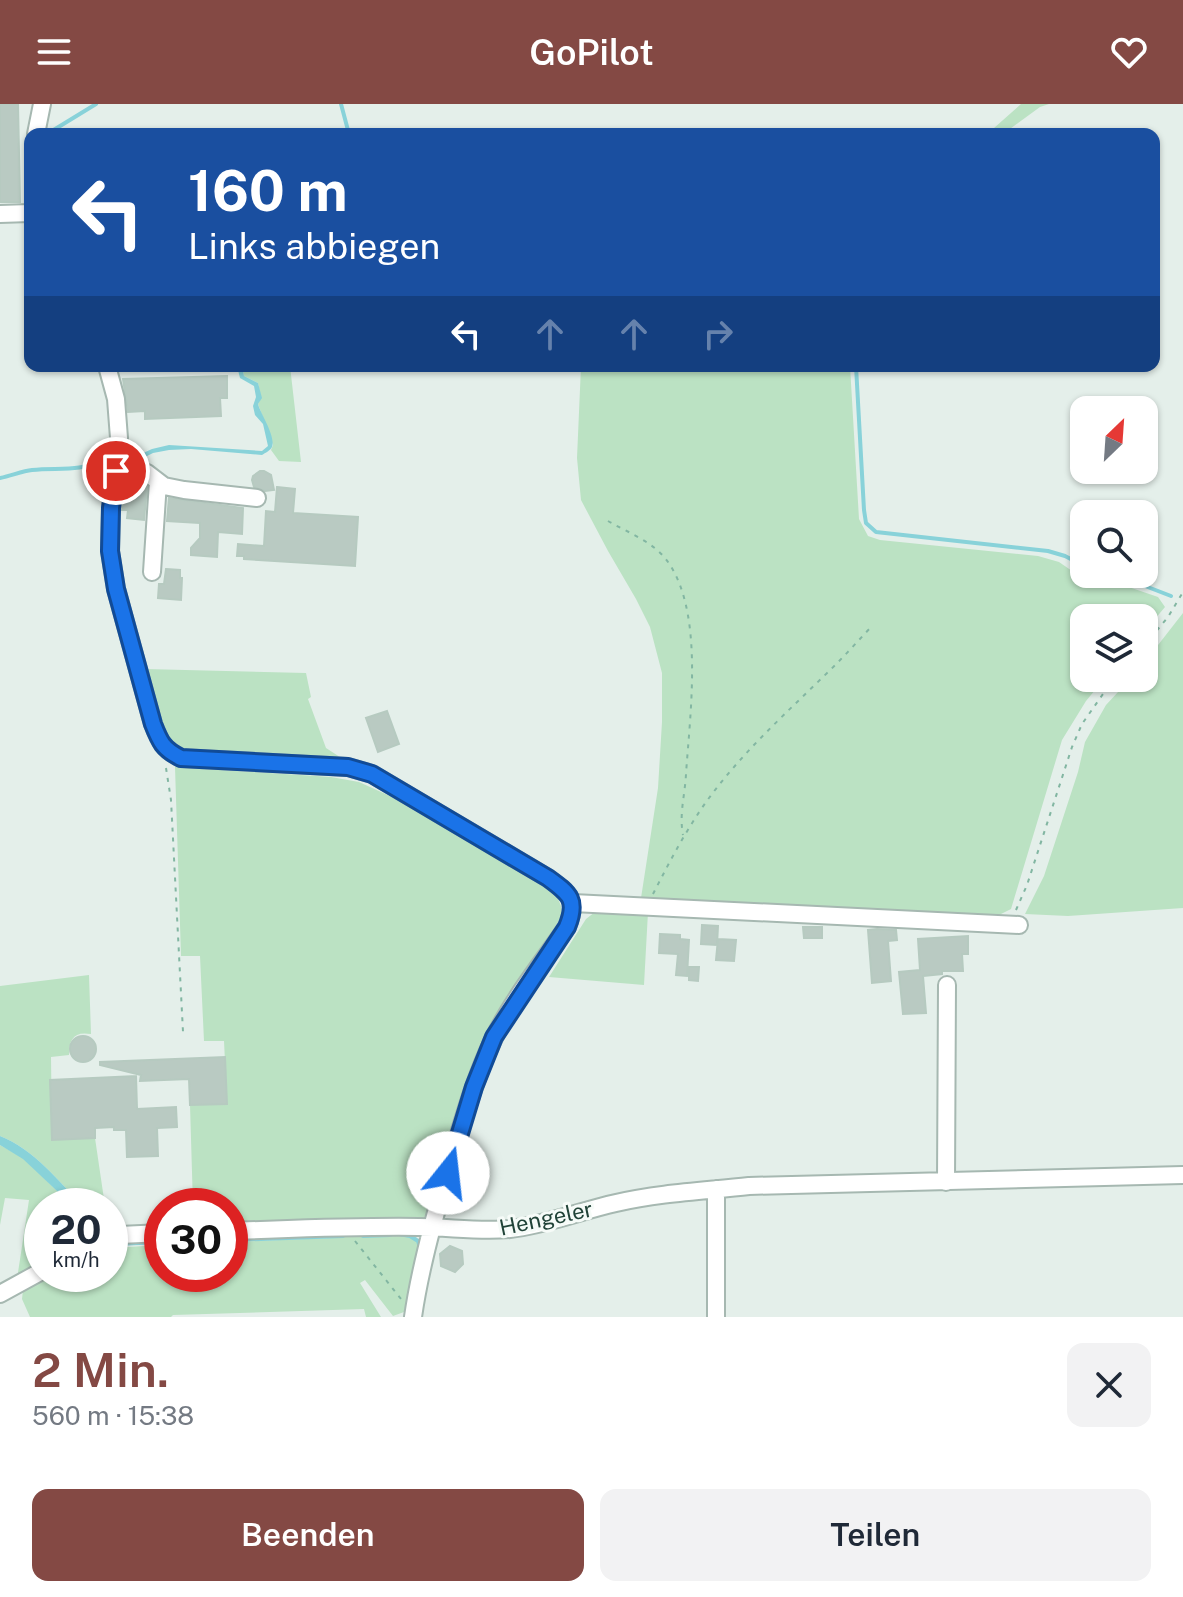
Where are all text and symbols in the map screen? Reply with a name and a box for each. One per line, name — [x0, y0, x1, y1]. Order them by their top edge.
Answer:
icon: menu — [32, 30, 76, 74]
icon: heart — [1107, 30, 1151, 74]
text: GoPilot — [529, 31, 654, 73]
text: 160 m — [188, 158, 348, 224]
icon: left — [56, 160, 160, 264]
text: Links abbiegen — [188, 225, 440, 267]
icon: left — [444, 312, 488, 356]
icon: ahead — [528, 312, 572, 356]
icon: ahead — [612, 312, 656, 356]
icon: right — [696, 312, 740, 356]
north arrow — [1070, 396, 1158, 484]
map controls — [1070, 396, 1158, 692]
pin — [82, 437, 150, 505]
icon: arrive — [94, 449, 138, 493]
button: search — [1070, 500, 1158, 588]
button: layers — [1070, 604, 1158, 692]
position arrow — [406, 1131, 490, 1215]
speed limit sign: 30 — [144, 1188, 248, 1292]
street label: Hengeler — [497, 1195, 595, 1241]
text: 20 — [50, 1206, 102, 1253]
text: km/h — [52, 1248, 100, 1272]
text: 2 Min. — [32, 1341, 169, 1398]
button: close — [1067, 1343, 1151, 1427]
text: 560 m · 15:38 — [32, 1400, 194, 1431]
button: Beenden — [32, 1489, 584, 1581]
button: Teilen — [600, 1489, 1151, 1581]

